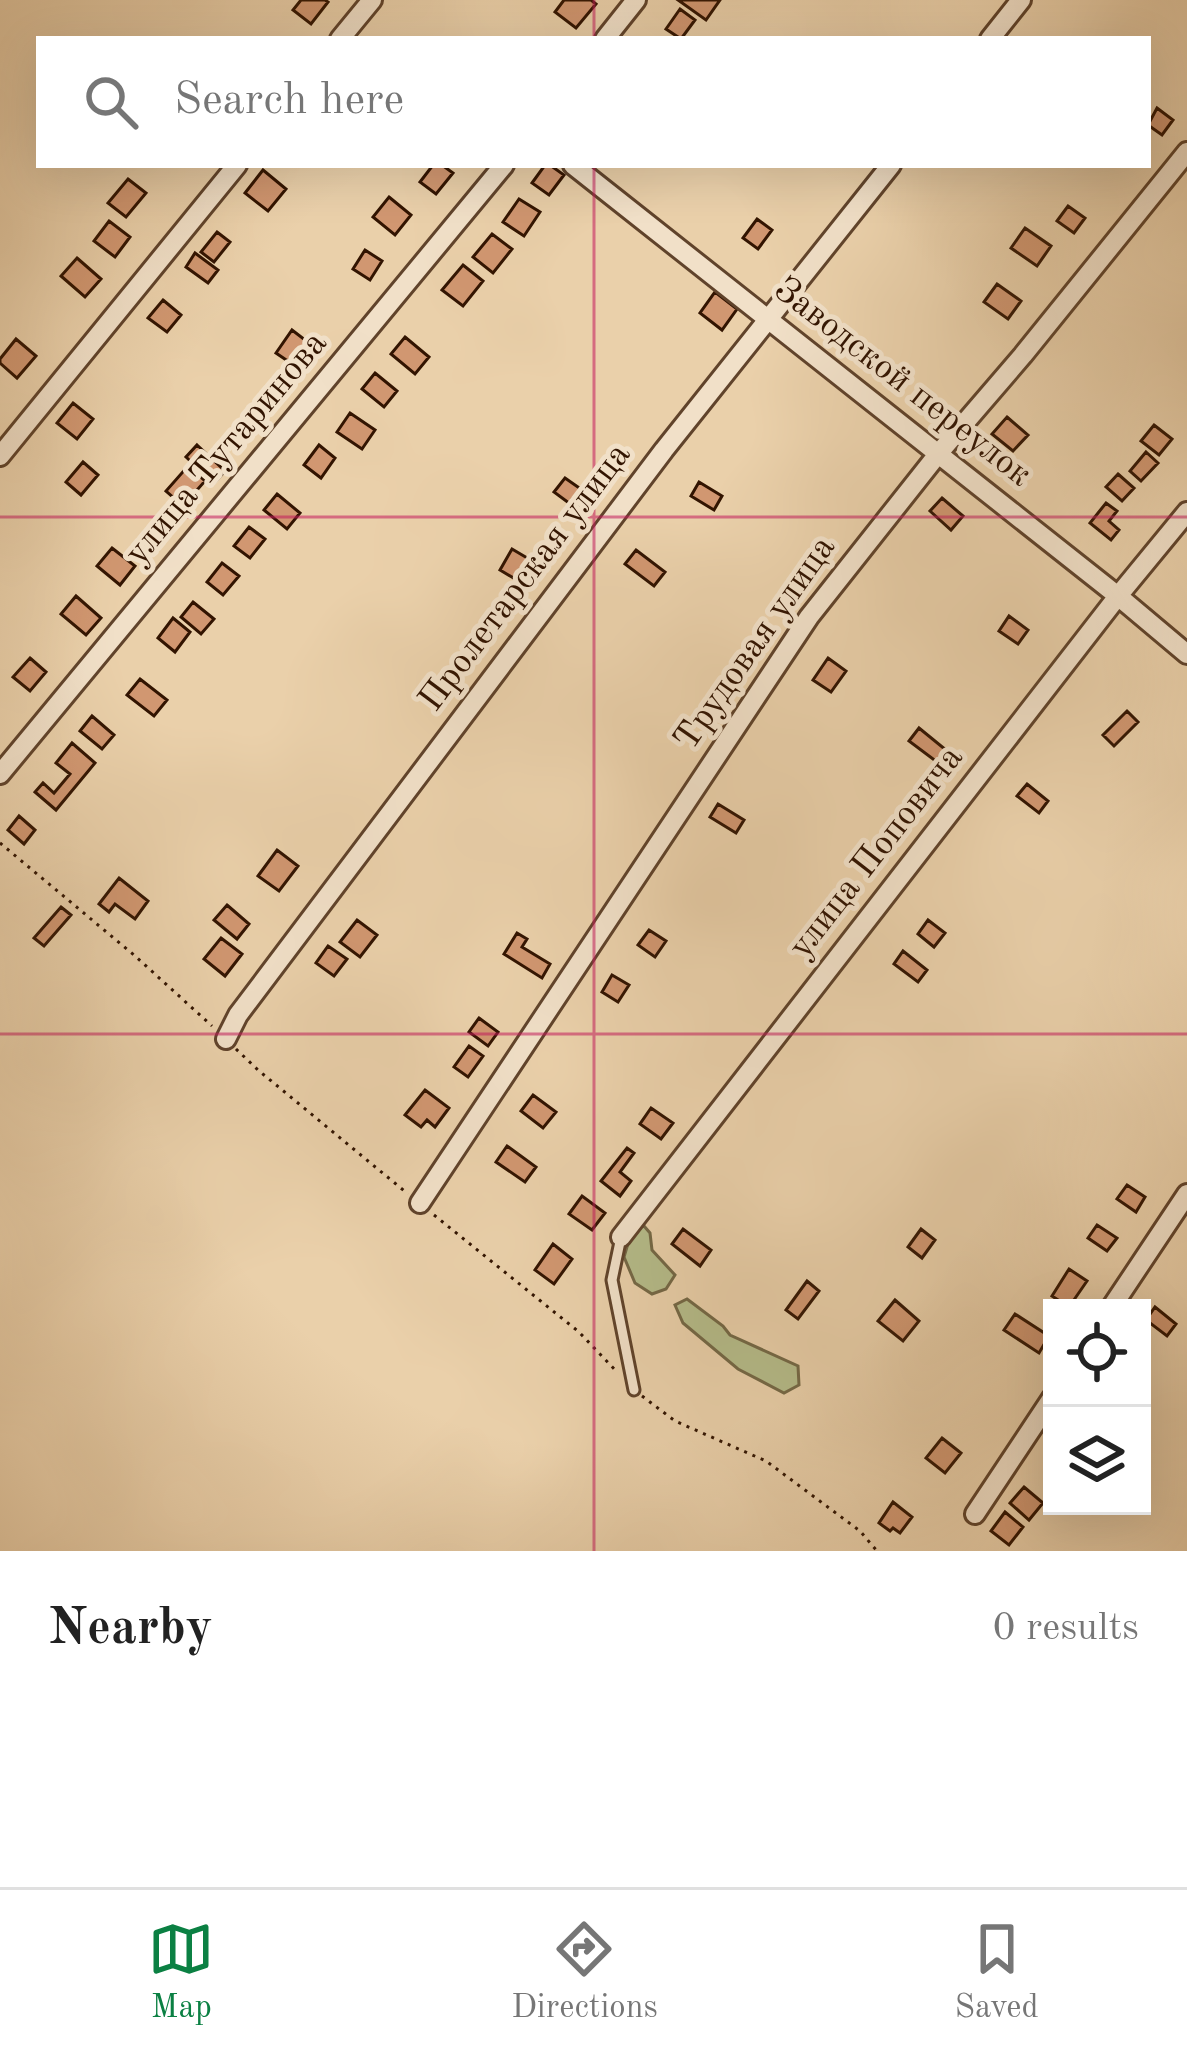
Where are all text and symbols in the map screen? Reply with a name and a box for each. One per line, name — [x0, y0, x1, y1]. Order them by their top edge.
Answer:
search box — [36, 36, 1151, 168]
icon: search — [78, 69, 144, 135]
text: Search here — [174, 79, 404, 124]
street label: Заводской переулок — [767, 272, 1037, 494]
street label: улица Тутаринова — [119, 325, 335, 573]
street label: Пролетарская улица — [414, 437, 638, 719]
street label: Трудовая улица — [669, 530, 843, 758]
street label: улица Поповича — [783, 740, 971, 966]
map controls — [1043, 1299, 1151, 1515]
button: locate — [1043, 1299, 1151, 1407]
button: layers — [1043, 1407, 1151, 1515]
text: Nearby — [48, 1604, 213, 1655]
text: 0 results — [993, 1609, 1139, 1648]
tab: Map — [148, 1916, 214, 2029]
tab: Directions — [511, 1916, 658, 2029]
tab: Saved — [955, 1916, 1039, 2029]

